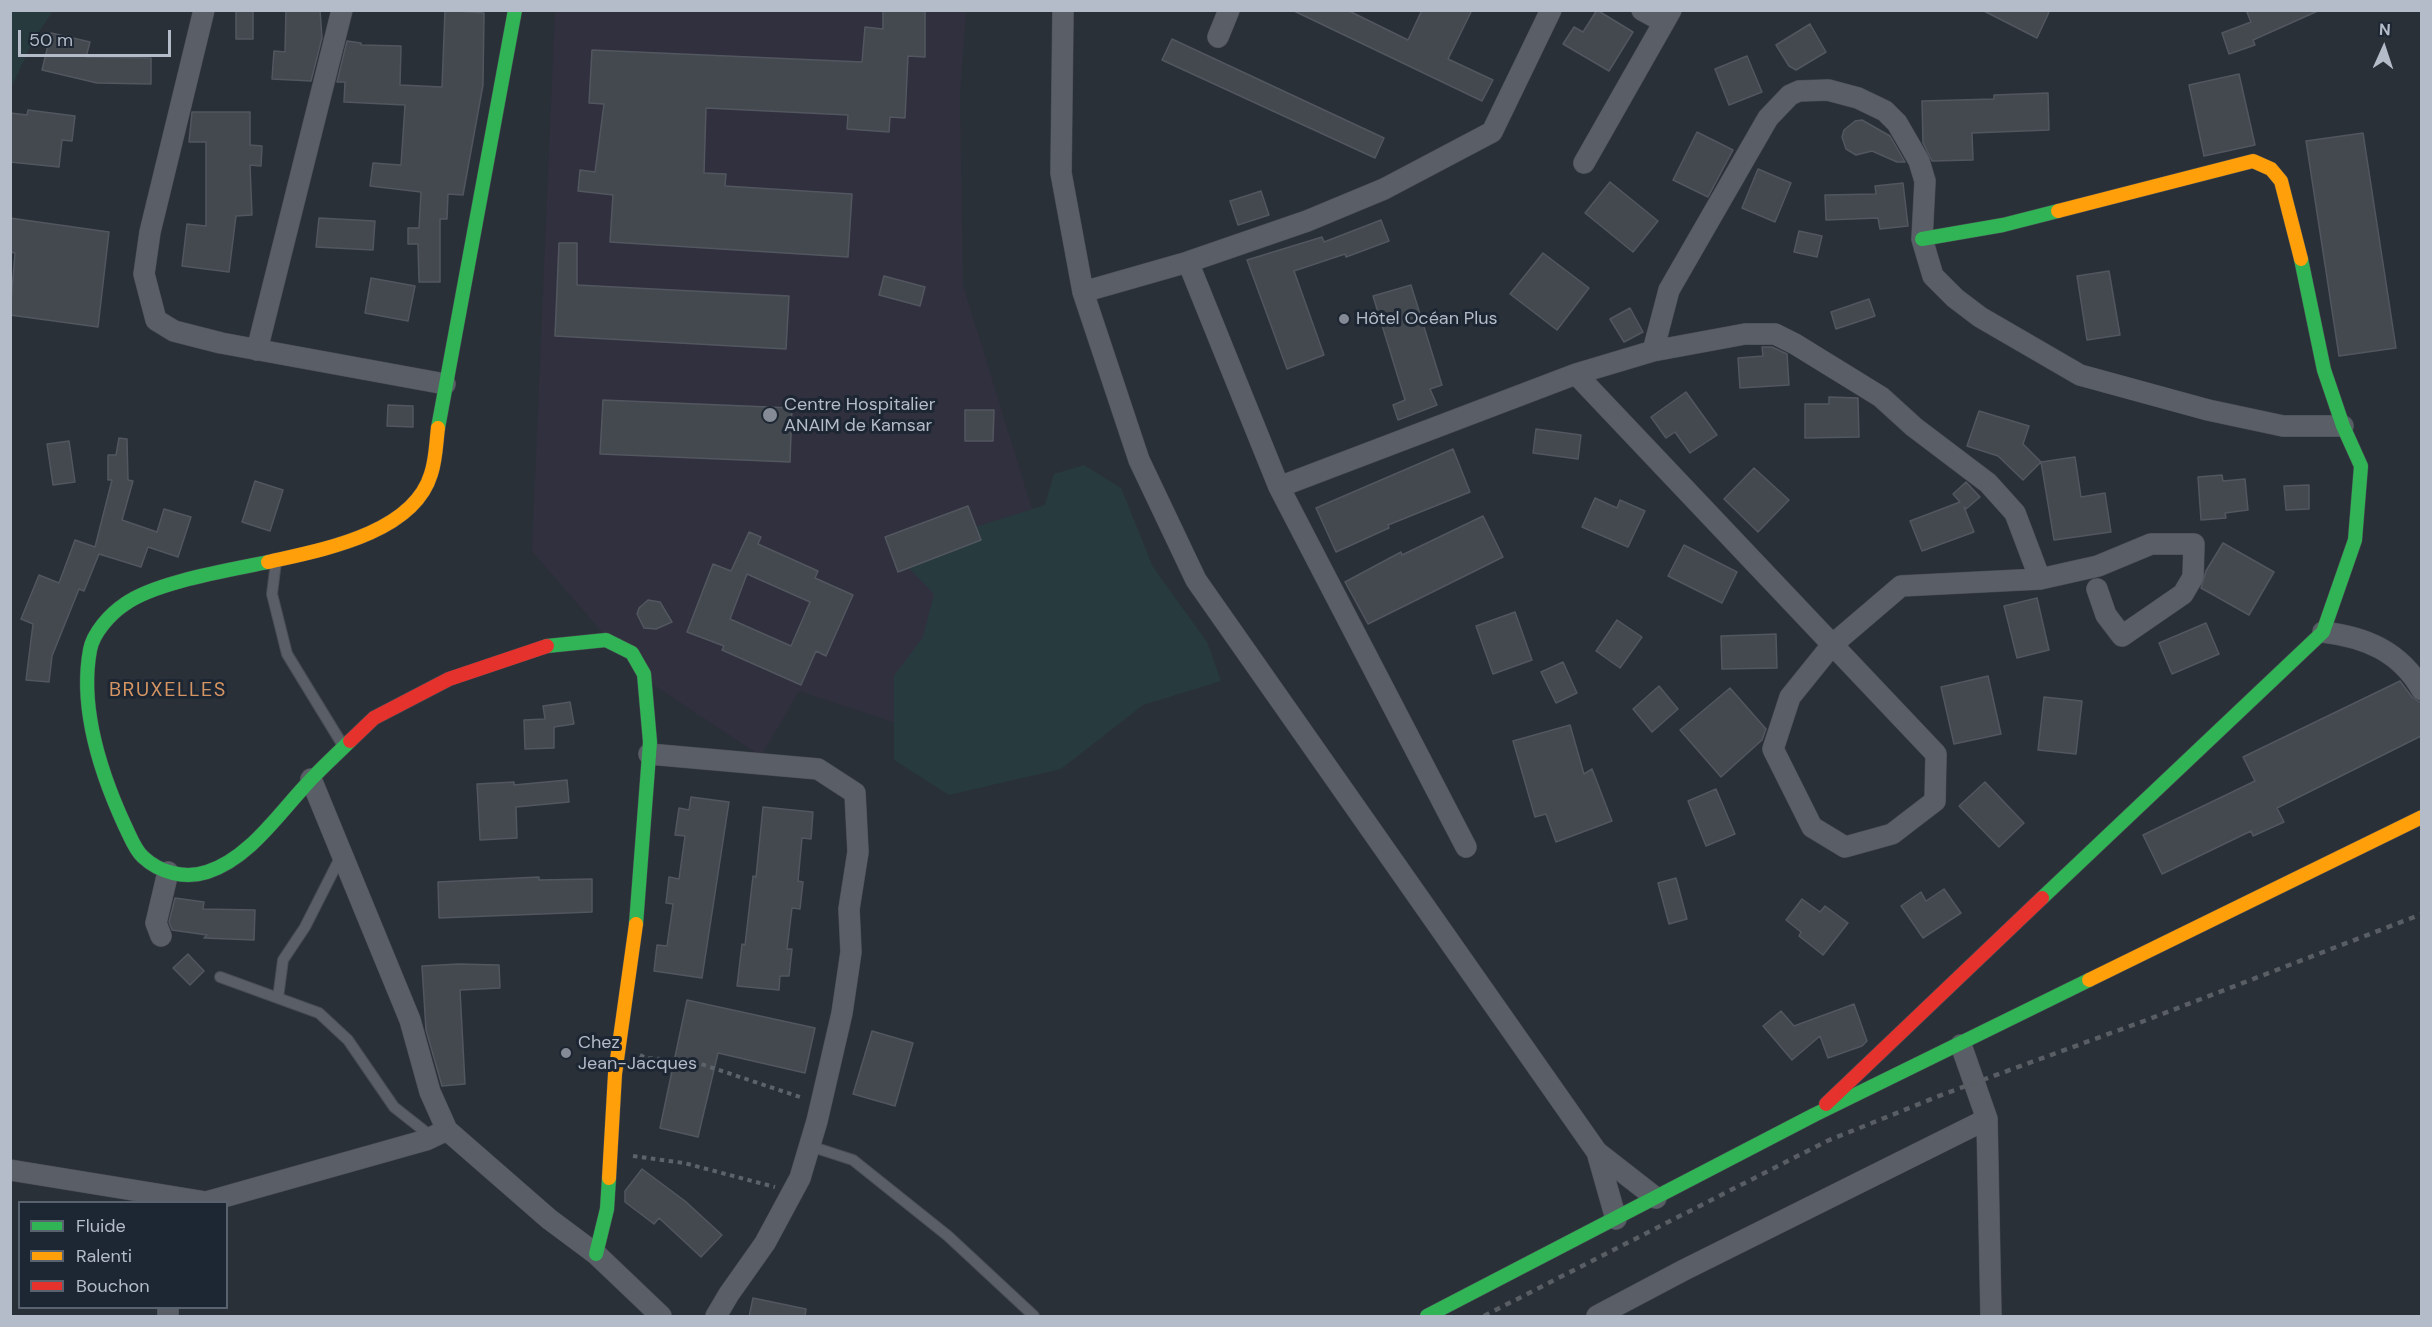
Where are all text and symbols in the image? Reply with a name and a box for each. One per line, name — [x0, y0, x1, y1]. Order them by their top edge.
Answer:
scale bar — [21, 18, 174, 56]
north arrow — [2354, 18, 2414, 78]
text: N — [2379, 19, 2391, 40]
text: 50 m — [29, 28, 73, 52]
place label: Hôtel Océan Plus — [1356, 308, 1498, 330]
marker: Hôtel Océan Plus — [1337, 312, 1351, 326]
place label: Centre Hospitalier ANAIM de Kamsar — [784, 394, 935, 436]
marker: Centre Hospitalier ANAIM de Kamsar — [761, 406, 779, 424]
district label: BRUXELLES — [109, 679, 227, 703]
place label: Chez Jean-Jacques — [578, 1032, 697, 1074]
marker: Chez Jean-Jacques — [559, 1046, 573, 1060]
legend — [18, 1201, 228, 1309]
text: Fluide — [76, 1214, 126, 1238]
text: Ralenti — [76, 1244, 132, 1268]
text: Bouchon — [76, 1274, 150, 1298]

